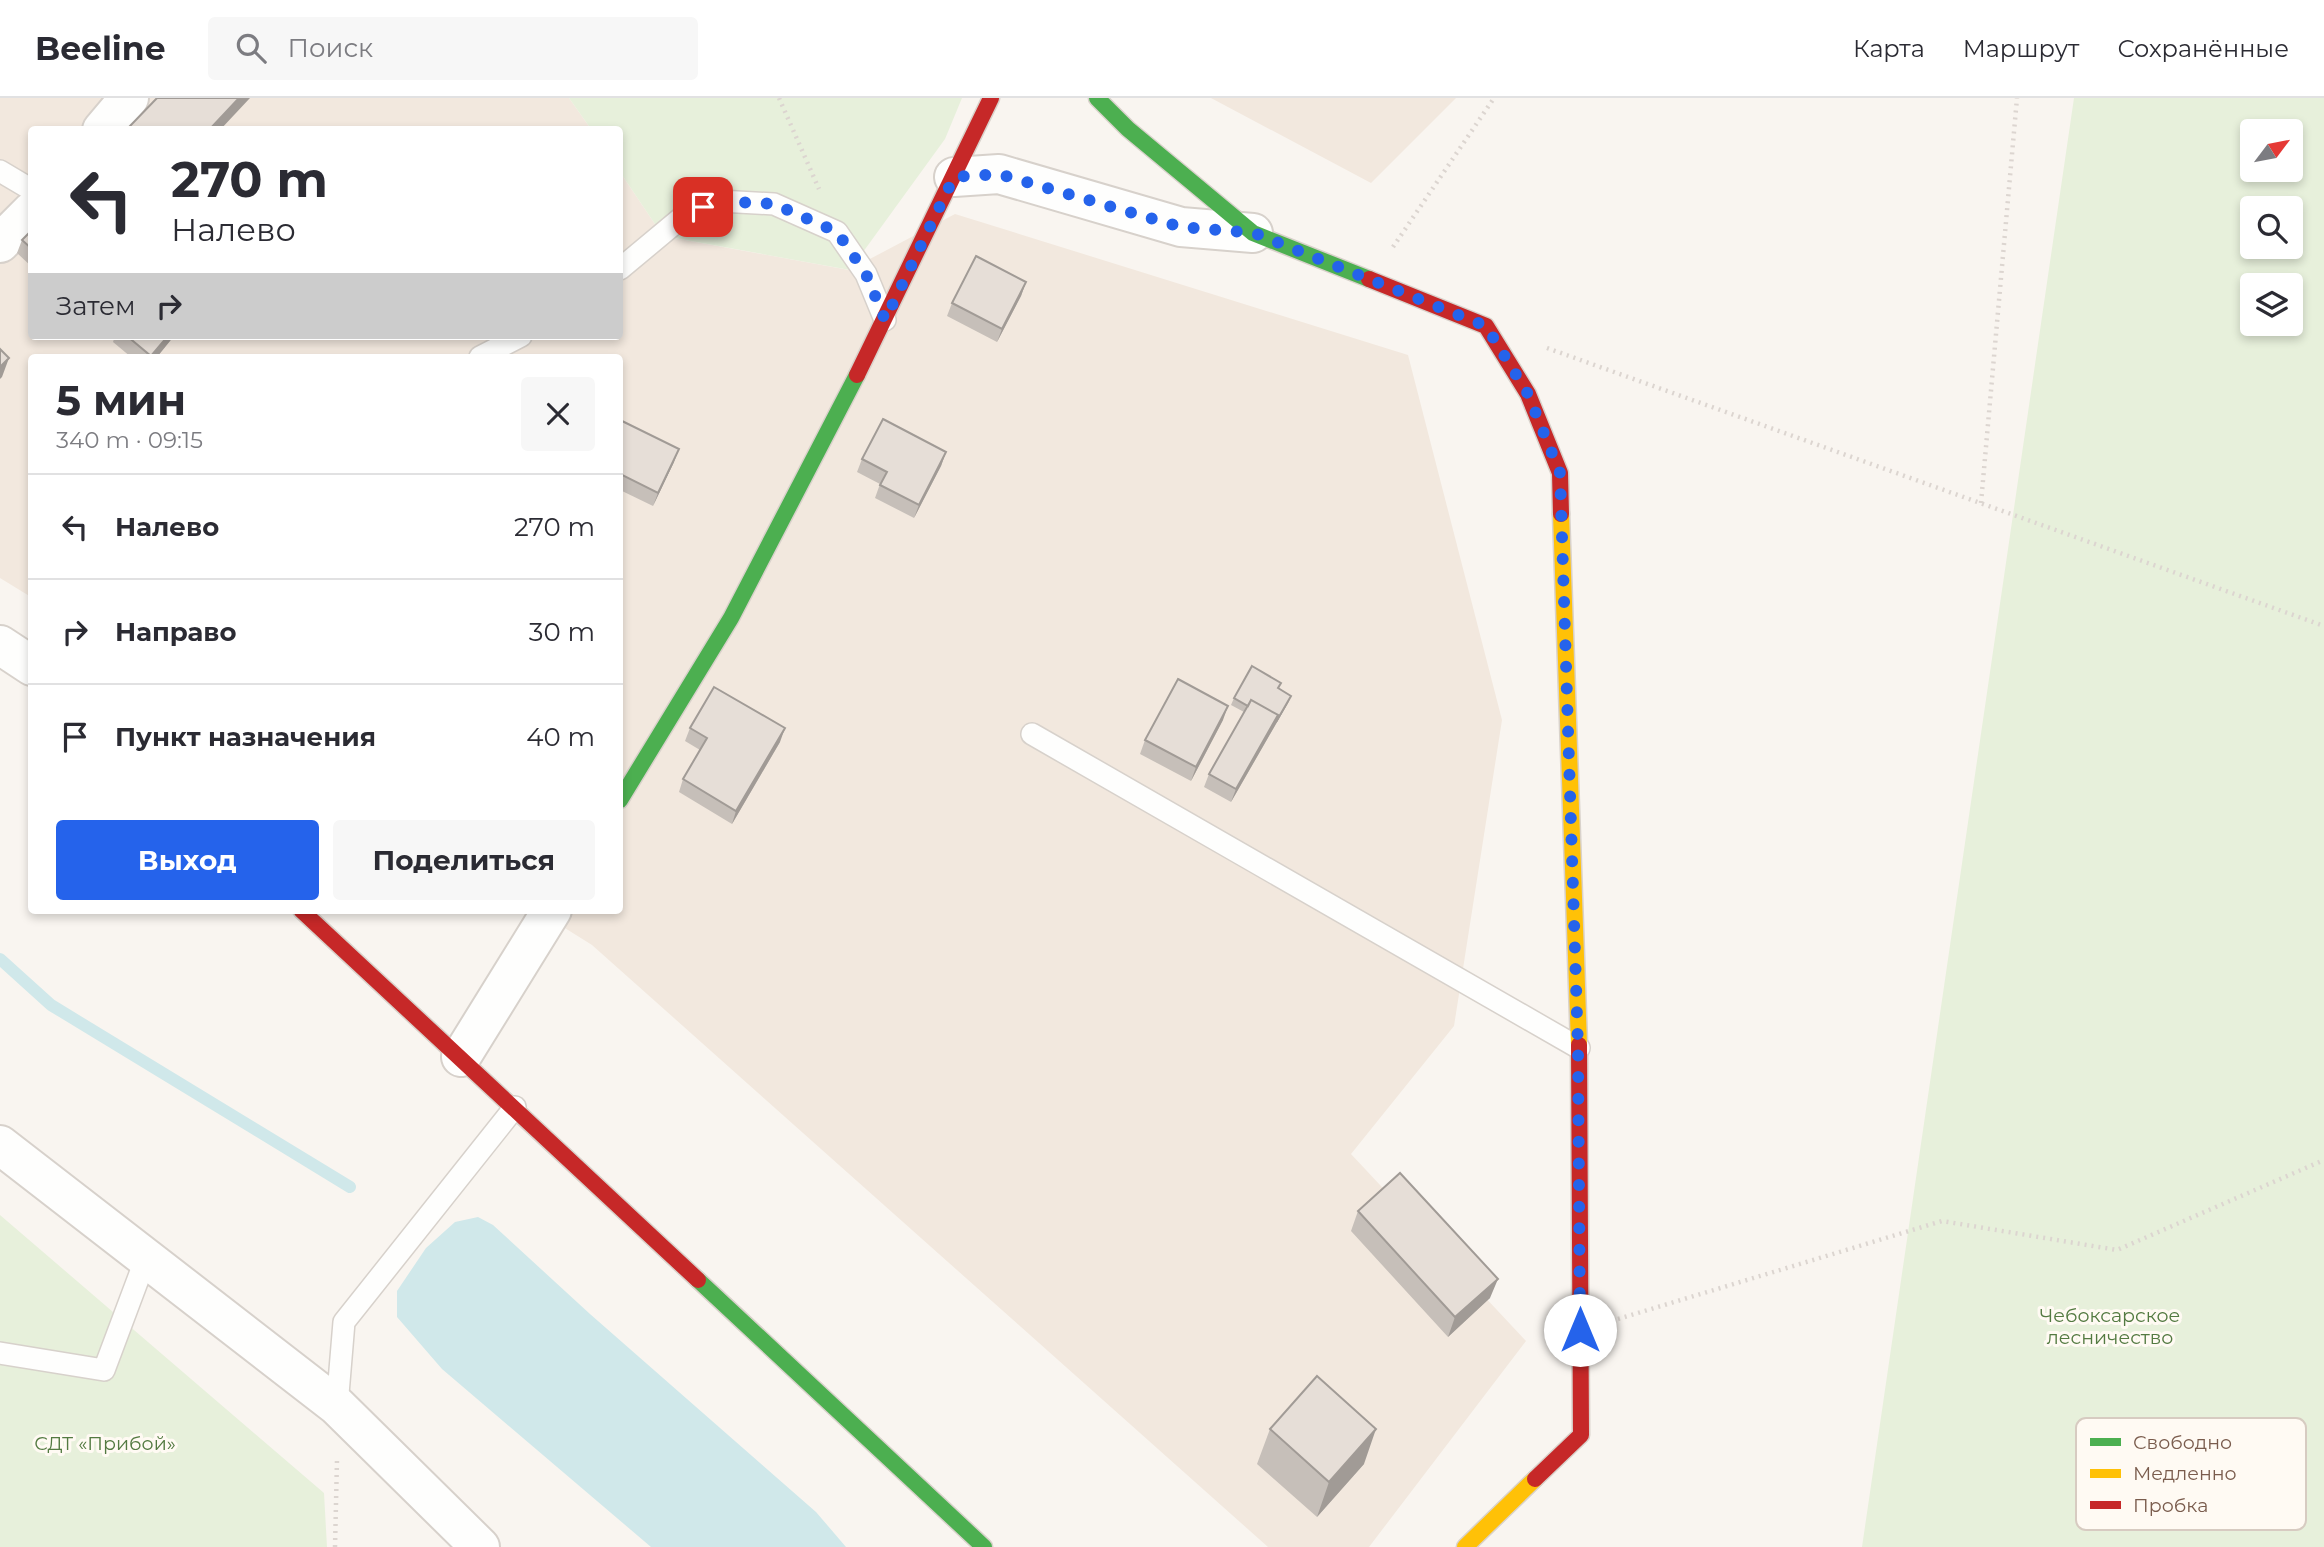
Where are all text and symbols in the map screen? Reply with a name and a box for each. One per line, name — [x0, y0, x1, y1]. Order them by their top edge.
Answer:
search box — [208, 17, 698, 80]
text: Beeline — [35, 28, 166, 68]
icon: search — [232, 29, 270, 67]
text: Поиск — [288, 32, 373, 64]
text: Карта — [1853, 34, 1925, 63]
text: Маршрут — [1963, 34, 2079, 63]
text: Сохранённые — [2117, 34, 2289, 63]
north arrow — [2240, 119, 2303, 182]
map controls — [2240, 119, 2303, 336]
text: 270 m — [171, 150, 328, 209]
icon: left — [56, 154, 147, 245]
pin — [673, 177, 733, 237]
icon: arrive — [684, 188, 722, 226]
button: search — [2240, 196, 2303, 259]
text: Налево — [171, 210, 296, 249]
button: layers — [2240, 273, 2303, 336]
icon: right — [150, 287, 188, 325]
text: Затем — [56, 290, 136, 322]
text: 5 мин — [56, 374, 186, 426]
button: close — [521, 377, 595, 451]
text: 340 m · 09:15 — [56, 426, 203, 454]
icon: left — [56, 508, 94, 546]
text: Налево — [115, 511, 219, 543]
text: 270 m — [514, 511, 595, 543]
icon: right — [56, 613, 94, 651]
text: Направо — [115, 616, 236, 648]
text: 30 m — [529, 616, 595, 648]
icon: arrive — [56, 718, 94, 756]
text: Пункт назначения — [115, 721, 376, 753]
text: 40 m — [526, 721, 595, 753]
button: Выход — [56, 820, 319, 900]
button: Поделиться — [333, 820, 595, 900]
position arrow — [1543, 1293, 1617, 1367]
park label: Чебоксарское лесничество — [2040, 1304, 2180, 1349]
legend — [2076, 1418, 2306, 1530]
text: Свободно — [2133, 1431, 2232, 1454]
park label: СДТ «Прибой» — [34, 1432, 176, 1455]
text: Медленно — [2133, 1462, 2237, 1485]
text: Пробка — [2133, 1494, 2208, 1517]

